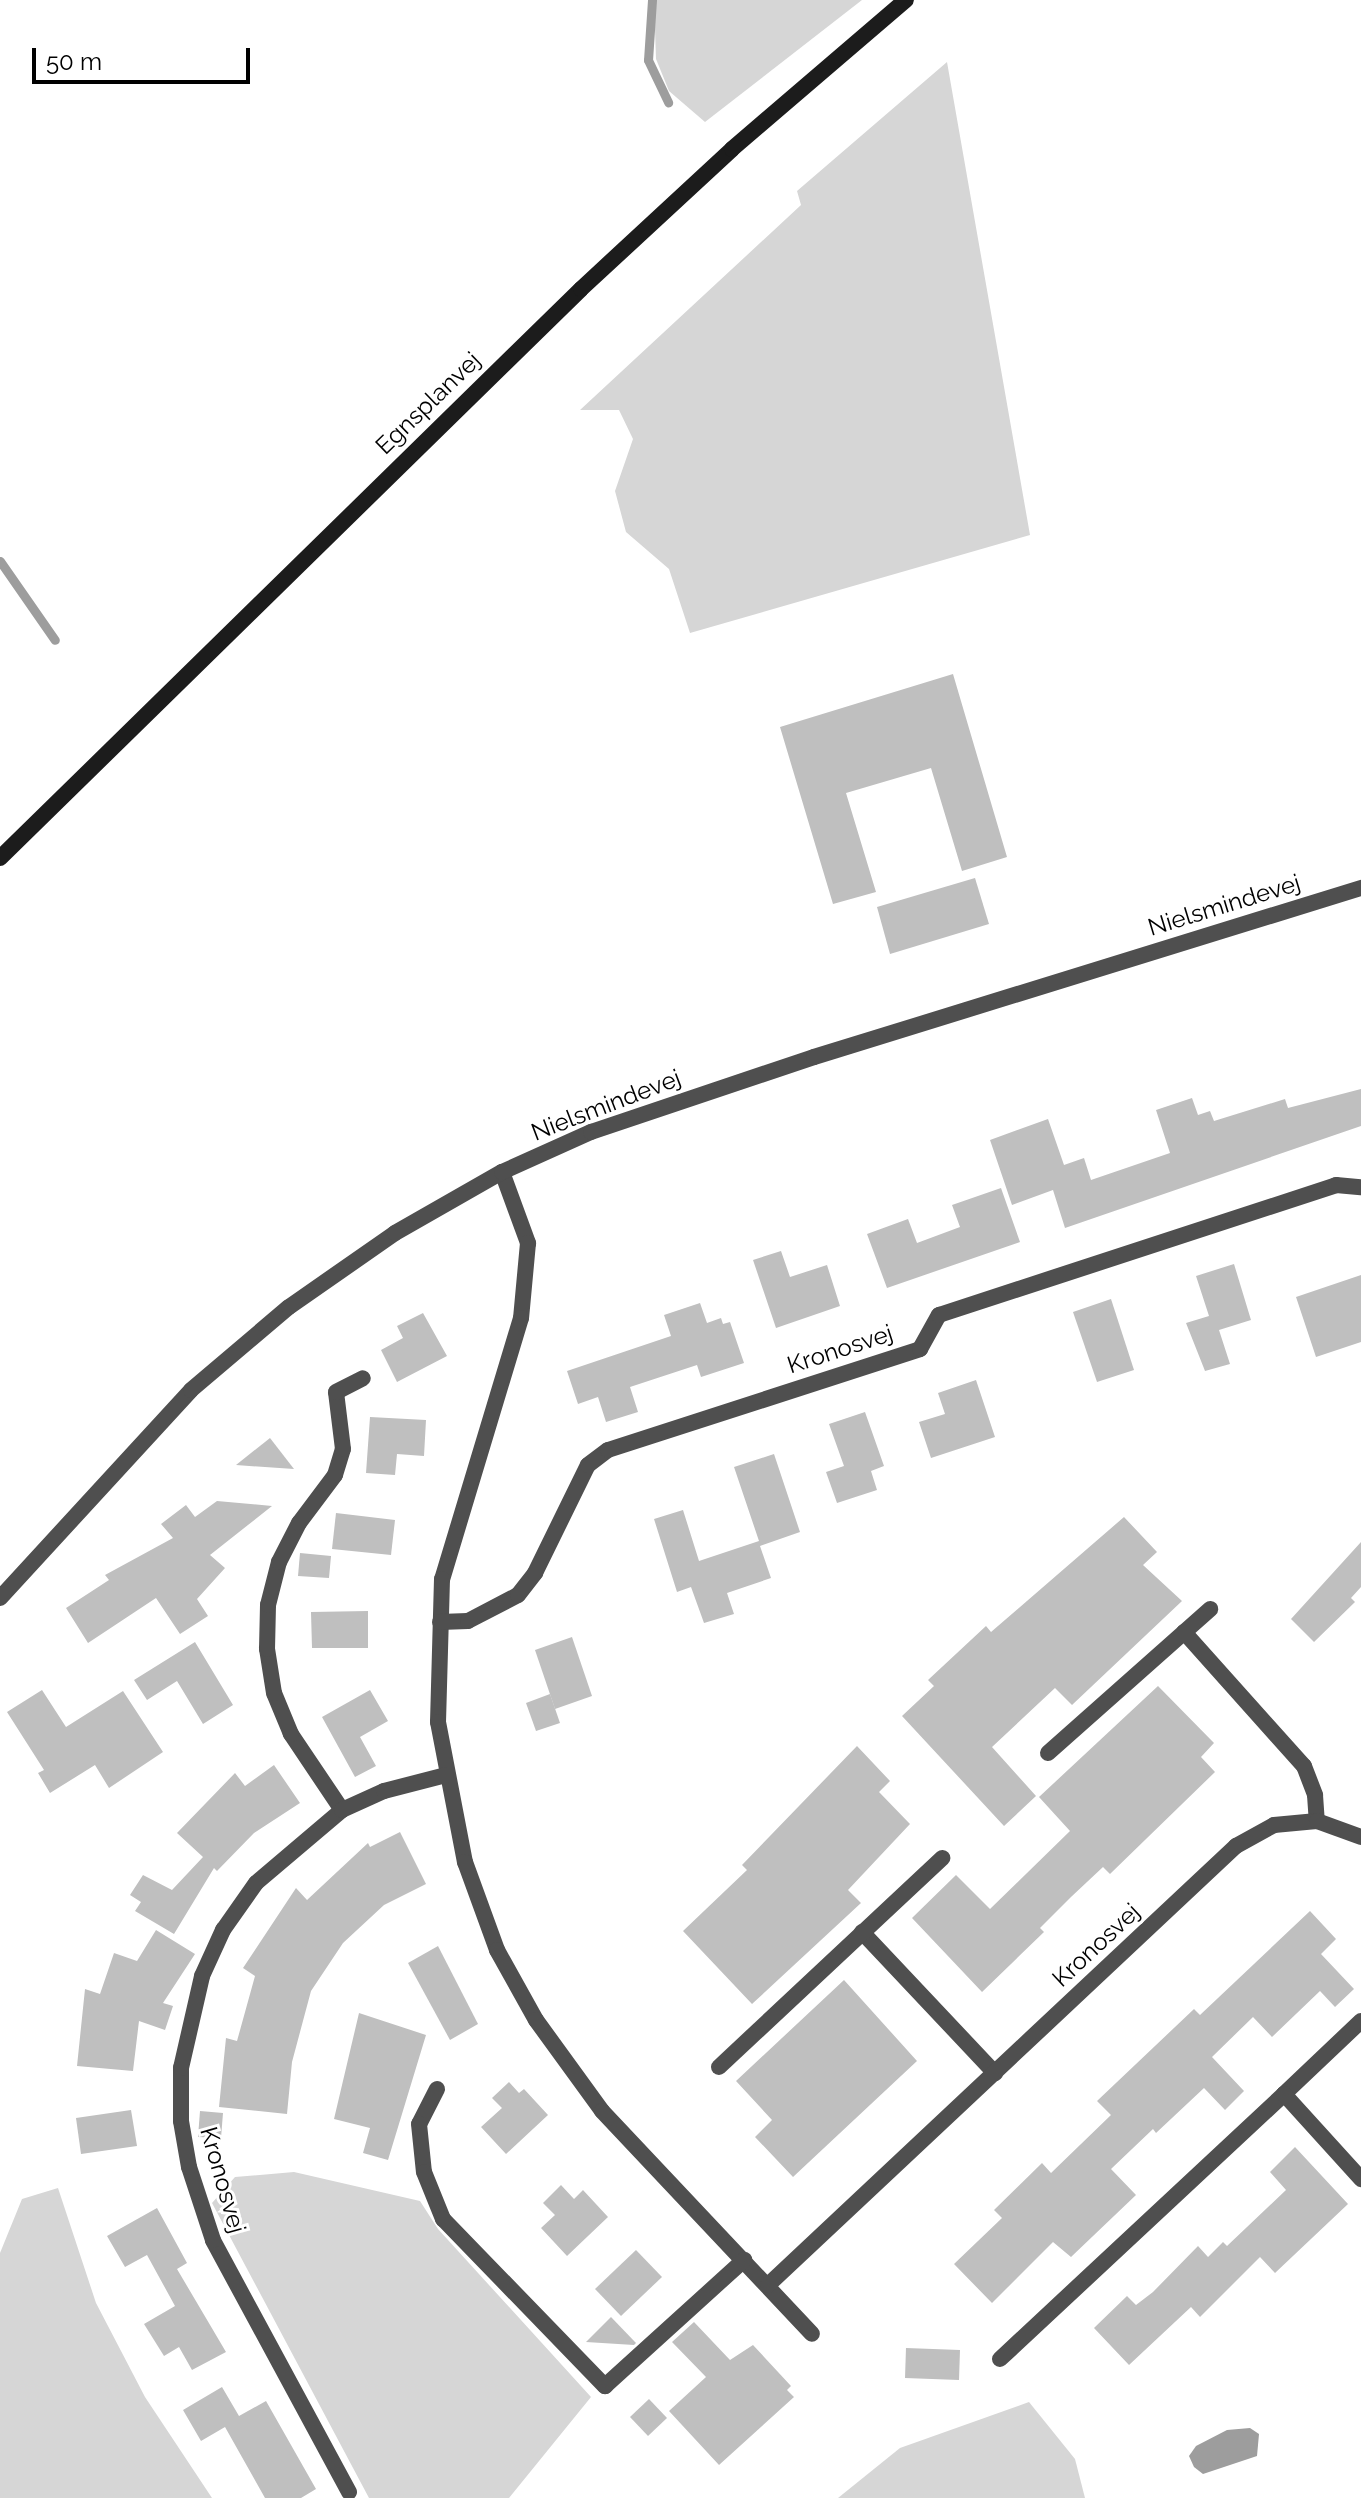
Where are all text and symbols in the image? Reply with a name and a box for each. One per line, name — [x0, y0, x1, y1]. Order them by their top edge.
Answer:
scale bar — [36, 32, 254, 82]
text: 50 m — [46, 47, 102, 76]
street label: Egnsplanvej — [370, 346, 486, 460]
street label: Nielsmindevej — [1144, 868, 1304, 942]
street label: Nielsmindevej — [527, 1063, 685, 1147]
street label: Kronosvej — [784, 1318, 896, 1380]
street label: Kronosvej — [1046, 1897, 1146, 1993]
street label: Kronosvej — [194, 2124, 252, 2236]

